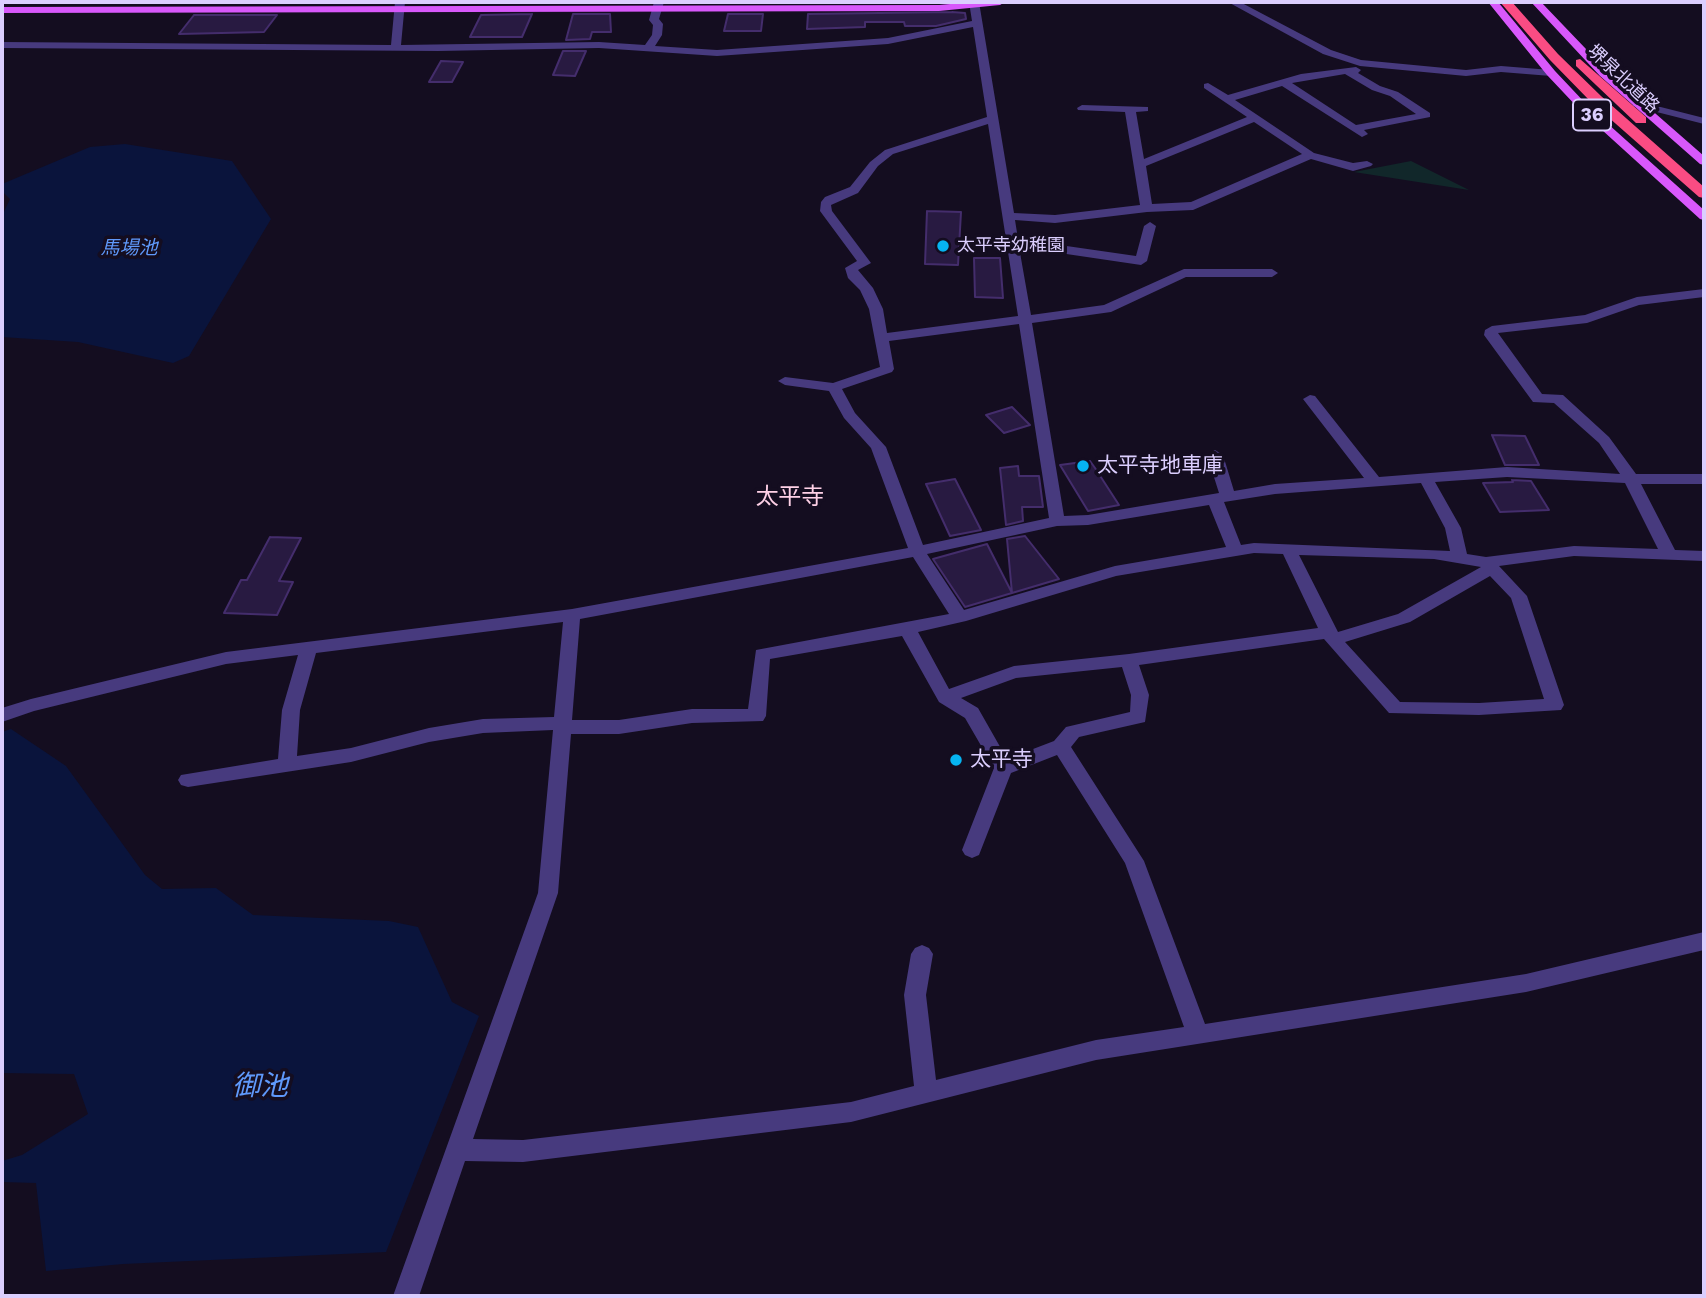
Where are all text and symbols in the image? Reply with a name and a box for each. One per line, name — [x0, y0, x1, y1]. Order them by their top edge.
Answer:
street label: 堺泉北道路 — [1583, 40, 1663, 118]
road number: 36 — [1573, 99, 1611, 130]
place label: 太平寺幼稚園 — [957, 235, 1065, 257]
water label: 馬場池 — [101, 237, 157, 259]
marker: 太平寺幼稚園 — [935, 238, 951, 254]
place label: 太平寺地車庫 — [1097, 453, 1223, 479]
marker: 太平寺地車庫 — [1075, 458, 1091, 474]
district label: 太平寺 — [756, 483, 824, 511]
place label: 太平寺 — [970, 747, 1033, 773]
marker: 太平寺 — [948, 752, 964, 768]
water label: 御池 — [232, 1070, 288, 1104]

